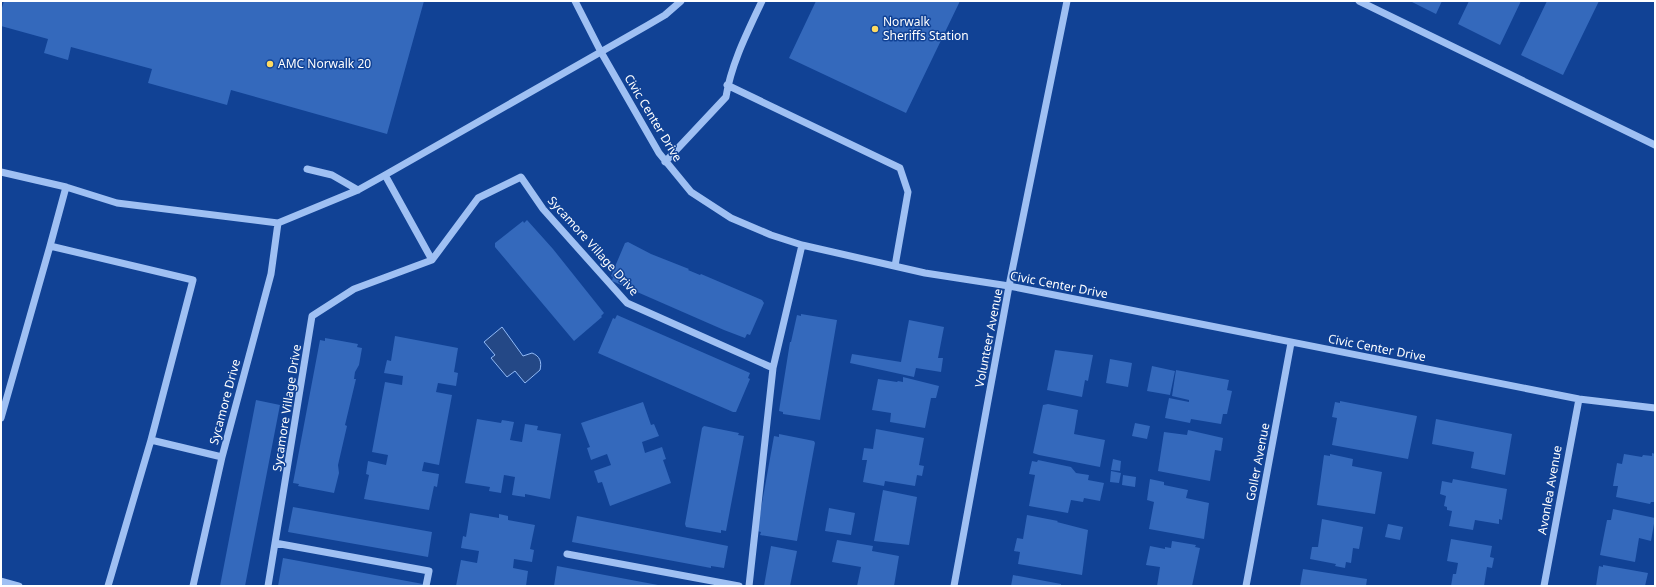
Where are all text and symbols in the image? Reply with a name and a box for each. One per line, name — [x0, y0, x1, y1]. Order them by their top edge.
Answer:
place label: Norwalk Sheriffs Station — [883, 13, 969, 44]
marker: Norwalk Sheriffs Station — [870, 24, 880, 34]
place label: AMC Norwalk 20 — [278, 55, 371, 72]
marker: AMC Norwalk 20 — [265, 59, 275, 69]
street label: Civic Center Drive — [621, 71, 686, 165]
street label: Sycamore Village Drive — [544, 192, 643, 299]
street label: Civic Center Drive — [1009, 267, 1110, 302]
street label: Volunteer Avenue — [971, 287, 1006, 389]
street label: Civic Center Drive — [1327, 330, 1428, 365]
street label: Sycamore Village Drive — [268, 343, 305, 473]
street label: Sycamore Drive — [205, 357, 244, 447]
street label: Goller Avenue — [1242, 421, 1273, 502]
street label: Avonlea Avenue — [1533, 444, 1566, 536]

